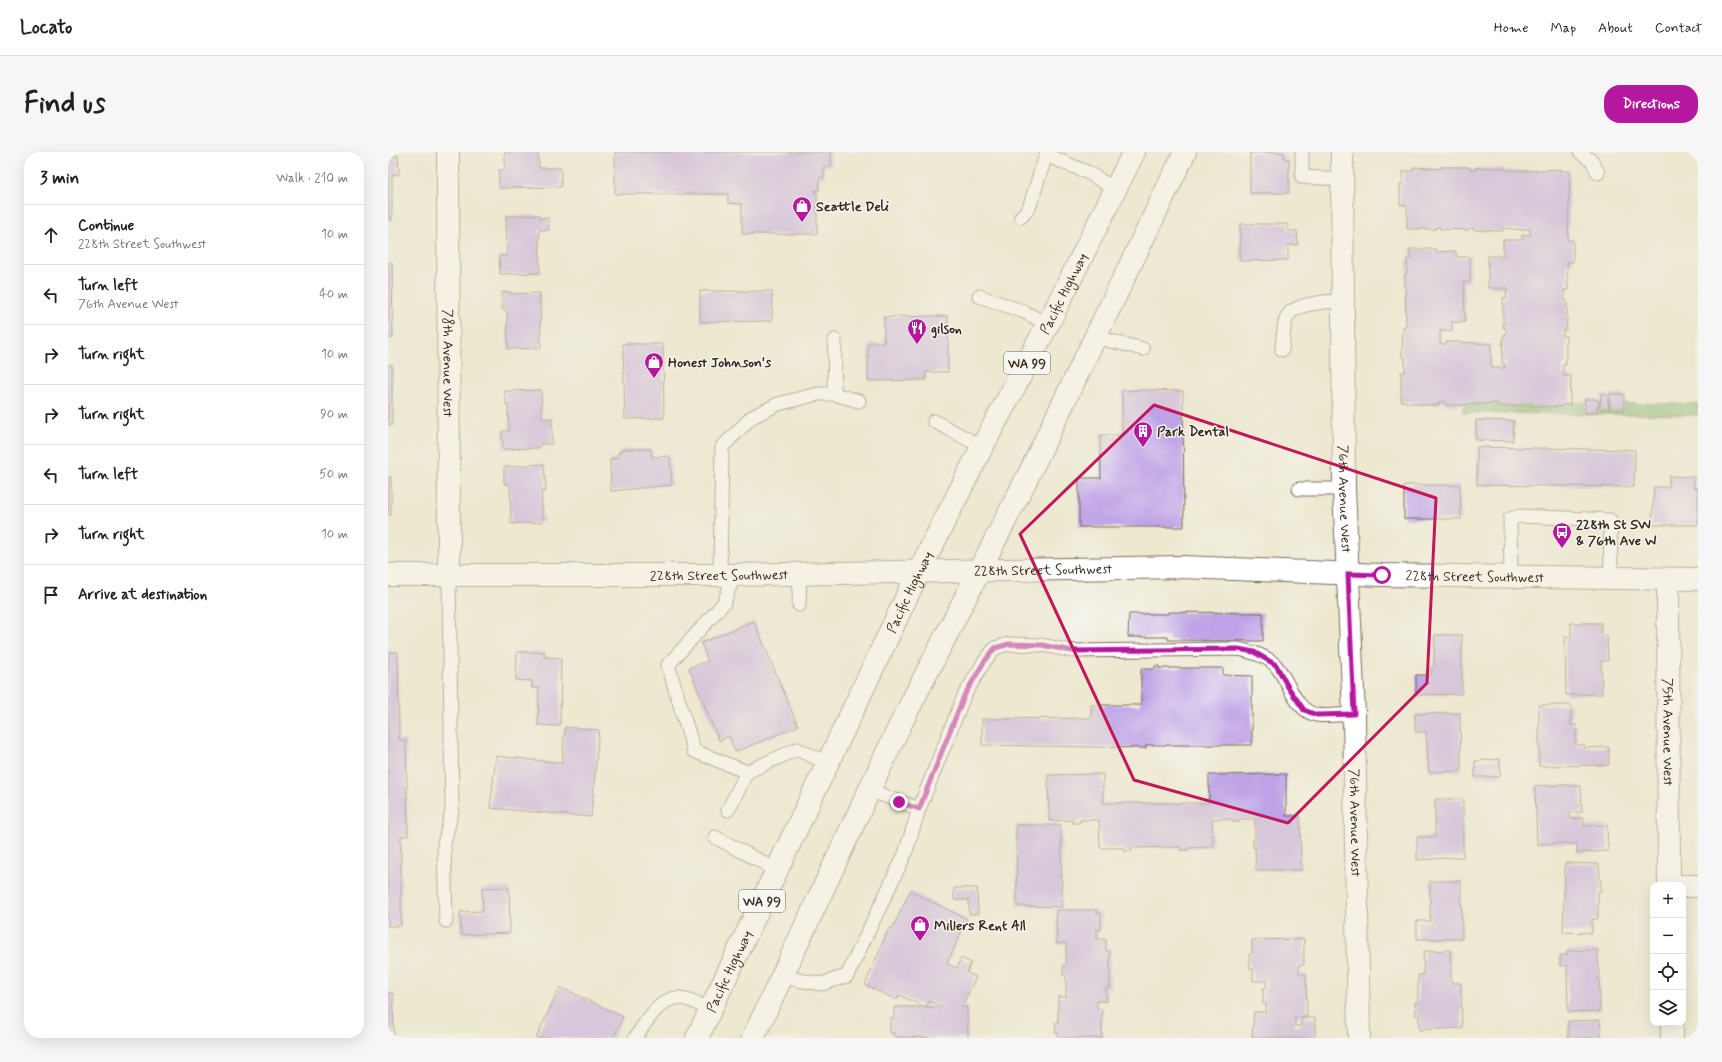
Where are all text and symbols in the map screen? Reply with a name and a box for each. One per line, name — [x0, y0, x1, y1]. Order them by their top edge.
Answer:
text: Locato — [20, 15, 72, 40]
text: Home — [1494, 19, 1528, 37]
text: Map — [1550, 19, 1576, 37]
text: About — [1598, 19, 1633, 37]
text: Contact — [1655, 19, 1702, 37]
button: Directions — [1604, 85, 1698, 123]
text: Find us — [24, 86, 105, 123]
text: 3 min — [40, 167, 79, 189]
text: Walk · 210 m — [276, 170, 348, 187]
shop icon: Seattle Deli — [791, 195, 813, 223]
place label: Seattle Deli — [816, 198, 889, 216]
text: Continue — [78, 216, 134, 236]
icon: ahead — [40, 224, 62, 246]
text: 10 m — [321, 226, 348, 243]
text: 228th Street Southwest — [78, 236, 206, 253]
street label: Pacific Highway — [1036, 250, 1092, 338]
text: Turn left — [78, 276, 138, 296]
icon: left — [40, 284, 62, 306]
text: 40 m — [319, 286, 348, 303]
text: 76th Avenue West — [78, 296, 178, 313]
street label: 78th Avenue West — [438, 309, 457, 417]
restaurant icon: gilson — [906, 317, 928, 345]
place label: gilson — [931, 320, 962, 339]
icon: right — [40, 344, 62, 366]
text: Turn right — [78, 345, 145, 365]
text: 10 m — [321, 346, 348, 363]
shop icon: Honest Johnson's — [643, 351, 665, 379]
road number: WA 99 — [1004, 352, 1050, 374]
place label: Honest Johnson's — [668, 354, 772, 372]
icon: right — [40, 404, 62, 426]
text: Turn right — [78, 405, 145, 425]
text: 90 m — [320, 406, 348, 423]
building icon: Park Dental — [1132, 420, 1154, 448]
place label: Park Dental — [1157, 423, 1229, 441]
street label: 76th Avenue West — [1334, 445, 1355, 554]
icon: left — [40, 464, 62, 486]
text: Turn left — [78, 465, 138, 485]
text: 50 m — [319, 466, 348, 483]
place label: 228th St SW & 76th Ave W — [1576, 516, 1657, 550]
bus stop icon: 228th St SW & 76th Ave W — [1551, 521, 1573, 549]
icon: right — [40, 524, 62, 546]
text: Turn right — [78, 525, 145, 545]
text: 10 m — [321, 526, 348, 543]
street label: Pacific Highway — [883, 548, 938, 636]
street label: 228th Street Southwest — [974, 560, 1113, 581]
street label: 228th Street Southwest — [650, 566, 789, 585]
route start — [1373, 566, 1391, 584]
street label: 228th Street Southwest — [1405, 567, 1544, 587]
icon: arrive — [40, 584, 62, 606]
text: Arrive at destination — [78, 585, 207, 605]
street label: 75th Avenue West — [1658, 678, 1677, 786]
street label: 76th Avenue West — [1345, 769, 1365, 877]
route end — [890, 793, 908, 811]
map controls — [1650, 882, 1686, 1026]
button: + — [1650, 882, 1686, 918]
road number: WA 99 — [739, 890, 785, 912]
shop icon: Millers Rent All — [909, 914, 931, 942]
place label: Millers Rent All — [934, 917, 1026, 935]
button: − — [1650, 918, 1686, 954]
street label: Pacific Highway — [702, 928, 757, 1016]
button: locate — [1650, 954, 1686, 990]
button: layers — [1650, 990, 1686, 1026]

